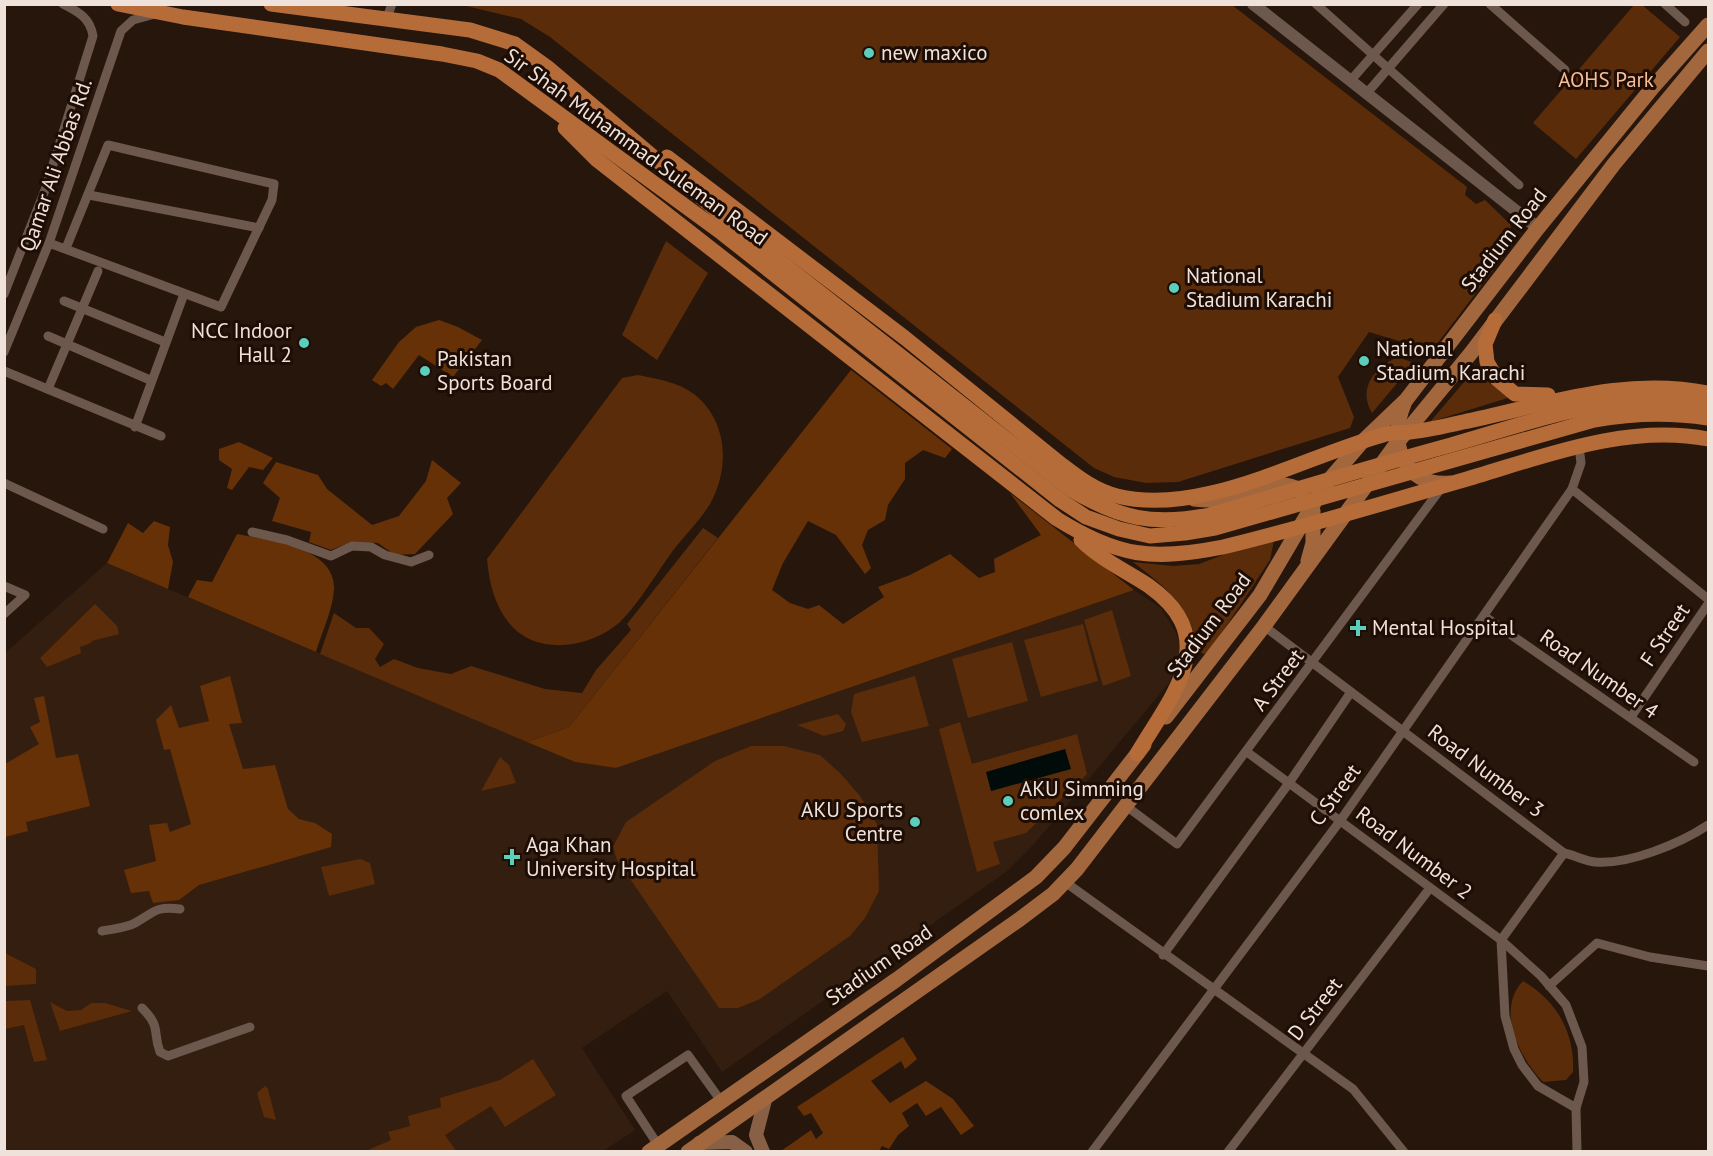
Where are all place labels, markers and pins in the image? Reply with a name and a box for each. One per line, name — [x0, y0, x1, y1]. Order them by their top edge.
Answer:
place label: new maxico — [881, 39, 988, 66]
marker: new maxico — [862, 46, 876, 60]
place label: National Stadium Karachi — [1186, 262, 1332, 313]
marker: National Stadium Karachi — [1167, 281, 1181, 295]
place label: NCC Indoor Hall 2 — [191, 317, 292, 368]
place label: National Stadium, Karachi — [1376, 335, 1525, 386]
marker: NCC Indoor Hall 2 — [297, 336, 311, 350]
place label: Pakistan Sports Board — [437, 345, 552, 396]
marker: National Stadium, Karachi — [1357, 354, 1371, 368]
marker: Pakistan Sports Board — [418, 364, 432, 378]
place label: Mental Hospital — [1372, 614, 1515, 641]
marker: Mental Hospital — [1349, 619, 1367, 637]
place label: AKU Simming comlex — [1020, 775, 1144, 826]
marker: AKU Simming comlex — [1001, 794, 1015, 808]
place label: AKU Sports Centre — [801, 796, 903, 847]
marker: AKU Sports Centre — [908, 815, 922, 829]
place label: Aga Khan University Hospital — [526, 831, 696, 882]
marker: Aga Khan University Hospital — [503, 848, 521, 866]

